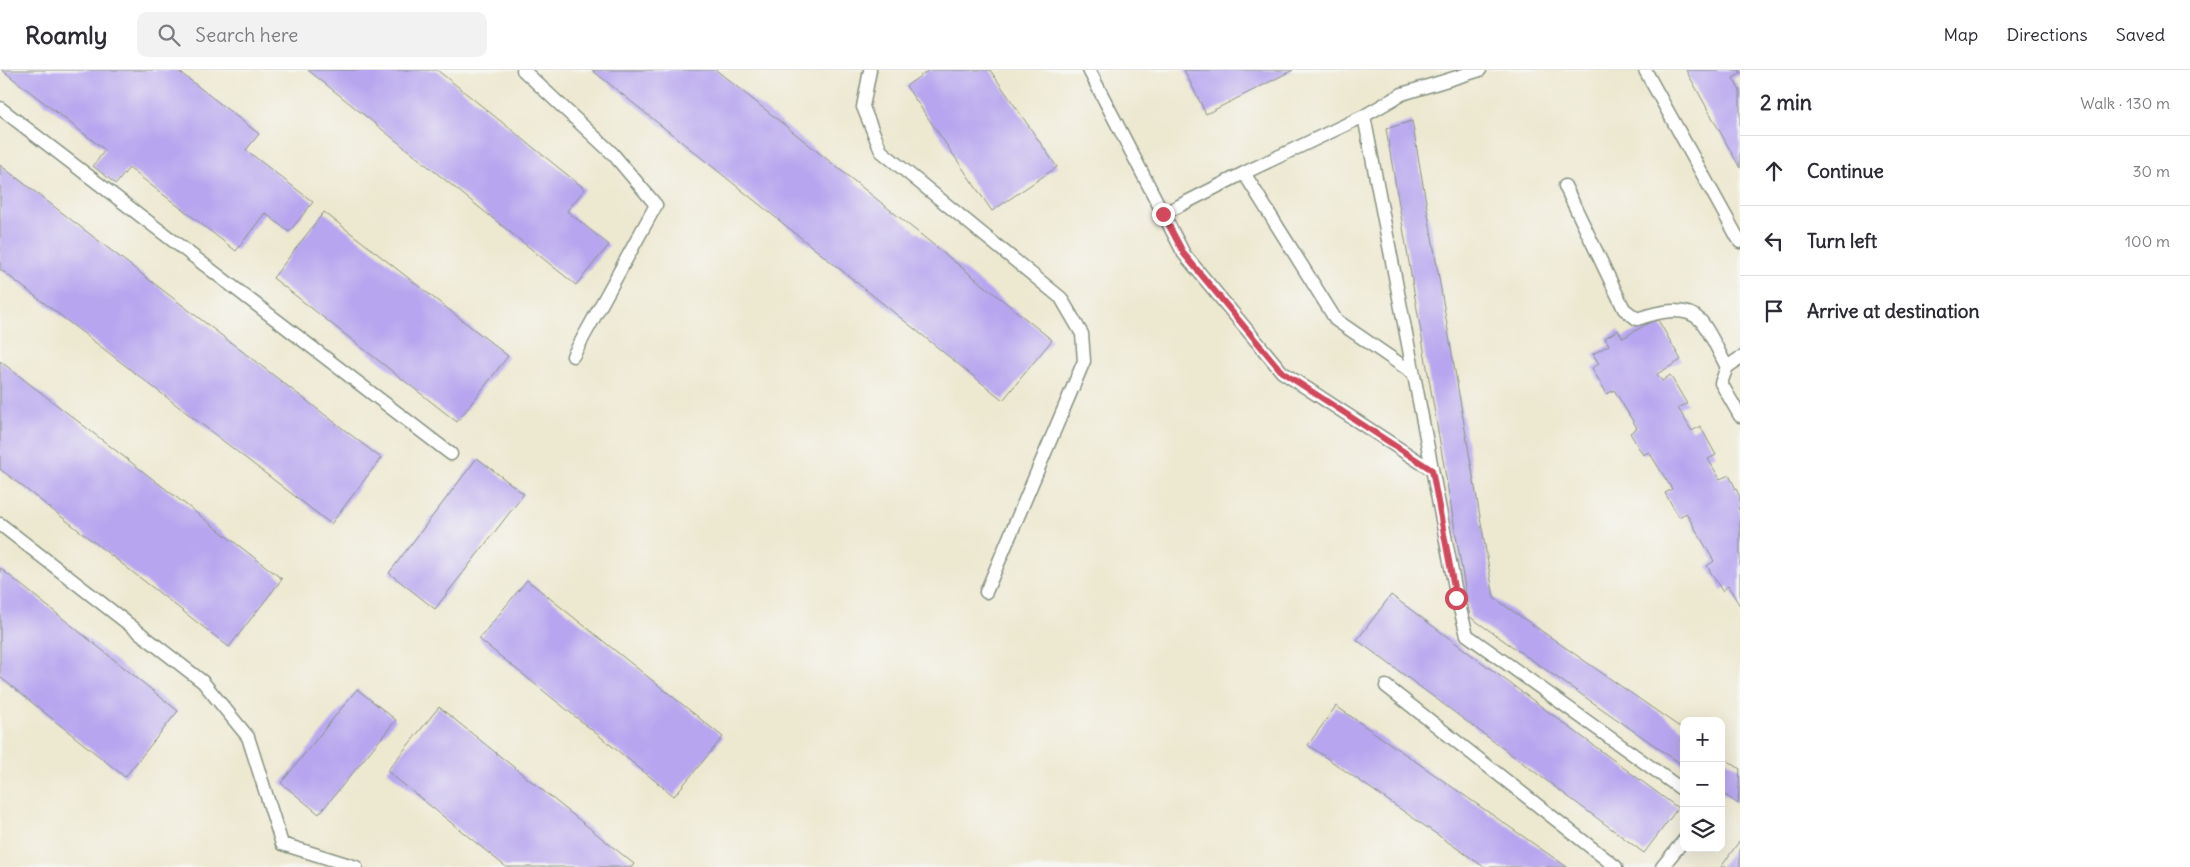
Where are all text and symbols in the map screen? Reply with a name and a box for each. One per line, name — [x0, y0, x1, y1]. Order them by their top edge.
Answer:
search box — [137, 12, 487, 57]
text: Roamly — [25, 20, 107, 50]
icon: search — [155, 21, 183, 49]
text: Search here — [195, 23, 298, 47]
text: Map — [1943, 23, 1978, 46]
text: Directions — [2006, 23, 2088, 46]
text: Saved — [2116, 23, 2165, 46]
text: 2 min — [1760, 89, 1812, 116]
text: Walk · 130 m — [2080, 93, 2170, 113]
icon: ahead — [1760, 157, 1788, 185]
text: Continue — [1807, 159, 1884, 183]
text: 30 m — [2133, 161, 2170, 181]
route end — [1152, 203, 1175, 226]
icon: left — [1760, 227, 1788, 255]
text: Turn left — [1807, 229, 1877, 253]
text: 100 m — [2125, 231, 2170, 251]
icon: arrive — [1760, 297, 1788, 325]
text: Arrive at destination — [1807, 299, 1980, 323]
route start — [1445, 587, 1468, 610]
map controls — [1680, 717, 1725, 852]
button: + — [1680, 717, 1725, 762]
button: − — [1680, 762, 1725, 807]
button: layers — [1680, 807, 1725, 852]

